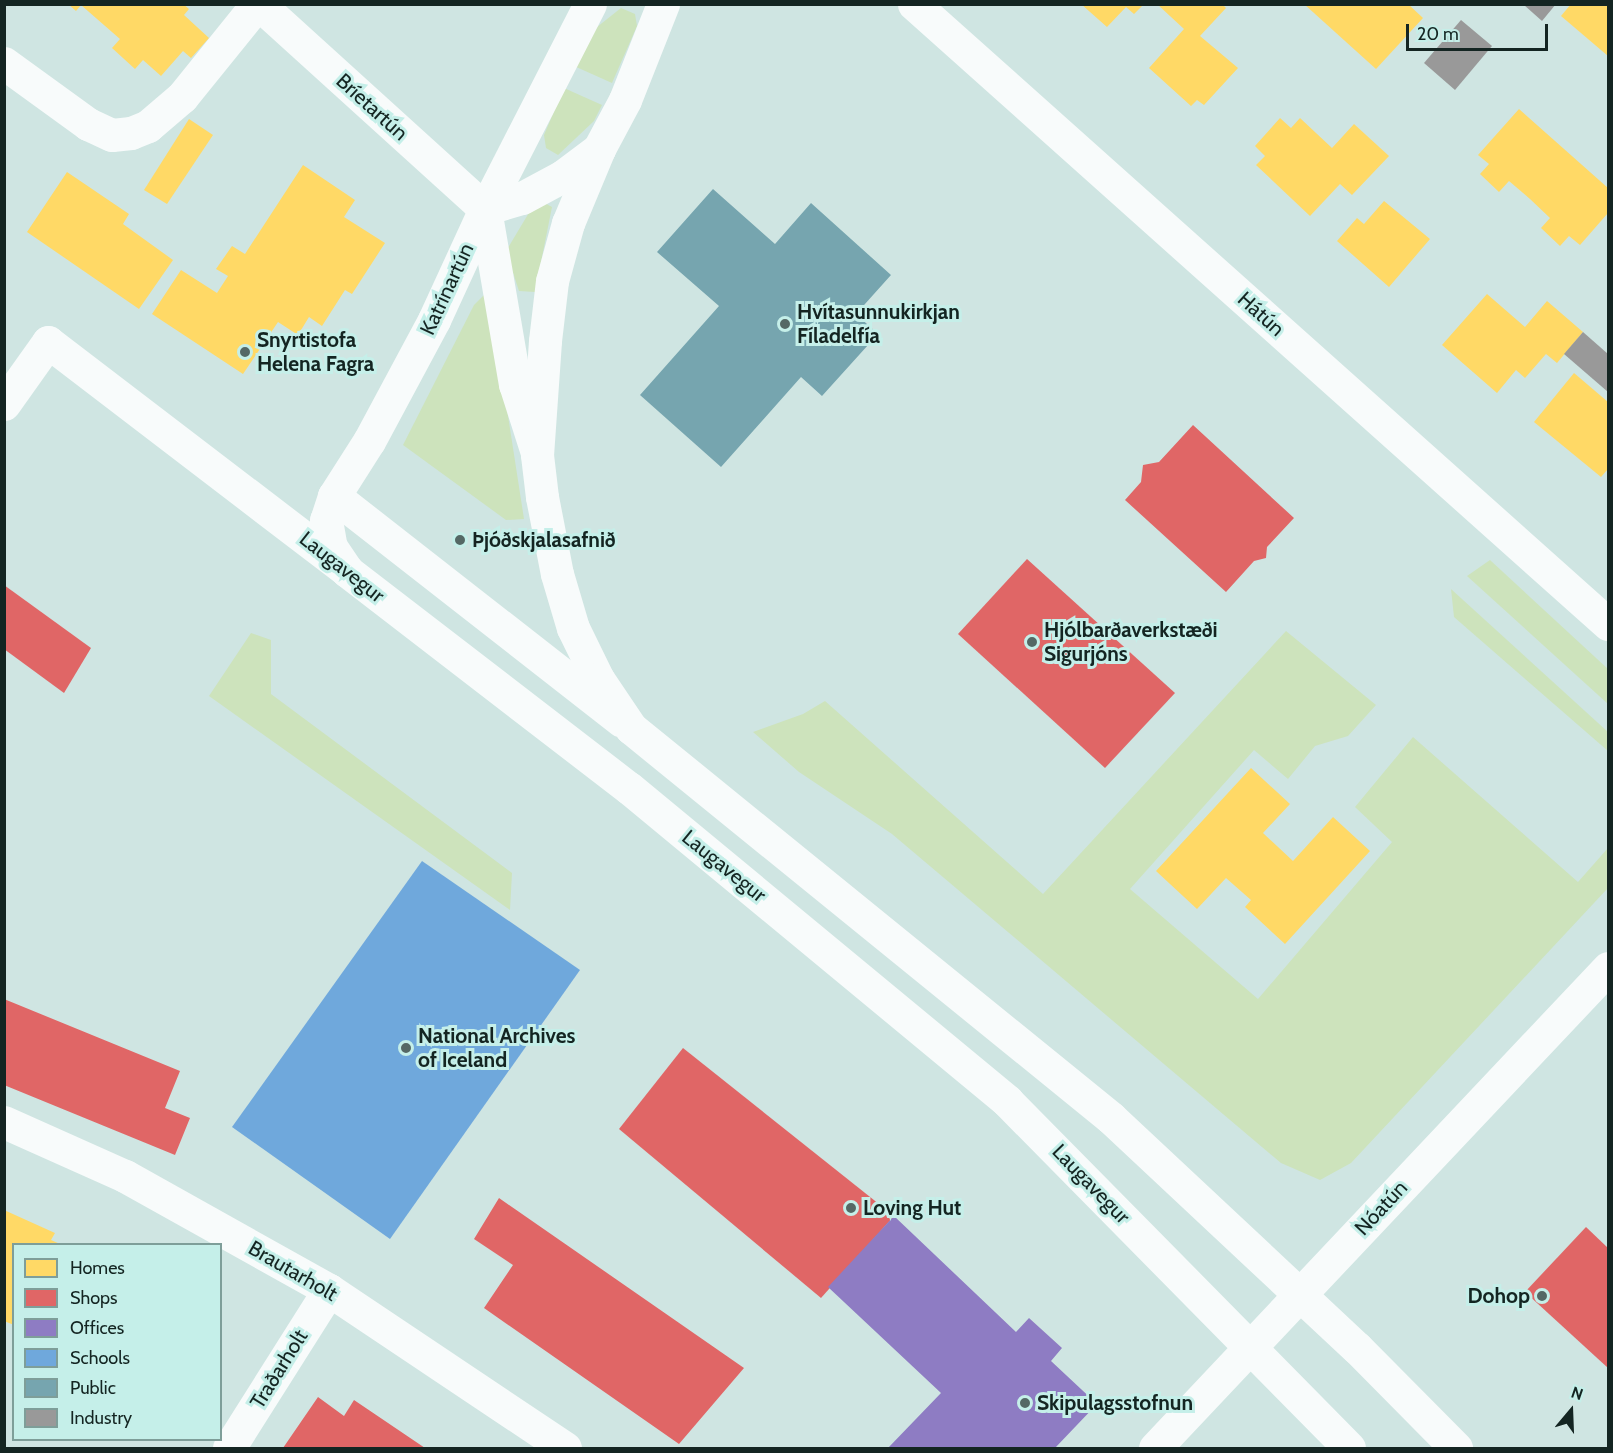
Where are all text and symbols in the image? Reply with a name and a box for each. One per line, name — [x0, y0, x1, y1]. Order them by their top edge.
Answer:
scale bar — [1409, 12, 1552, 50]
text: 20 m — [1417, 23, 1459, 45]
street label: Bríetartún — [331, 68, 413, 146]
street label: Katrínartún — [415, 239, 479, 339]
street label: Hátún — [1232, 286, 1290, 342]
place label: Hvítasunnukirkjan Fíladelfía — [797, 299, 960, 349]
marker: Hvítasunnukirkjan Fíladelfía — [778, 317, 792, 331]
place label: Snyrtistofa Helena Fagra — [257, 327, 374, 377]
marker: Snyrtistofa Helena Fagra — [238, 345, 252, 359]
street label: Laugavegur — [295, 526, 389, 608]
place label: Þjóðskjalasafnið — [472, 527, 616, 553]
marker: Þjóðskjalasafnið — [453, 533, 467, 547]
place label: Hjólbarðaverkstæði Sigurjóns — [1044, 617, 1218, 667]
marker: Hjólbarðaverkstæði Sigurjóns — [1025, 635, 1039, 649]
street label: Laugavegur — [677, 825, 771, 907]
place label: National Archives of Iceland — [418, 1023, 575, 1073]
marker: National Archives of Iceland — [399, 1041, 413, 1055]
street label: Laugavegur — [1047, 1139, 1135, 1229]
street label: Nóatún — [1349, 1175, 1413, 1241]
place label: Loving Hut — [863, 1195, 961, 1221]
marker: Loving Hut — [844, 1201, 858, 1215]
street label: Brautarholt — [244, 1235, 342, 1307]
legend — [12, 1243, 222, 1441]
text: Homes — [70, 1257, 125, 1279]
place label: Dohop — [1467, 1283, 1530, 1309]
text: Shops — [70, 1287, 118, 1309]
marker: Dohop — [1535, 1289, 1549, 1303]
text: Offices — [70, 1317, 124, 1339]
street label: Traðarholt — [245, 1325, 313, 1413]
text: Schools — [70, 1347, 130, 1369]
text: Public — [70, 1377, 116, 1399]
north arrow — [1541, 1381, 1601, 1441]
text: N — [1569, 1383, 1585, 1404]
place label: Skipulagsstofnun — [1037, 1390, 1193, 1416]
marker: Skipulagsstofnun — [1018, 1396, 1032, 1410]
text: Industry — [70, 1407, 132, 1429]

